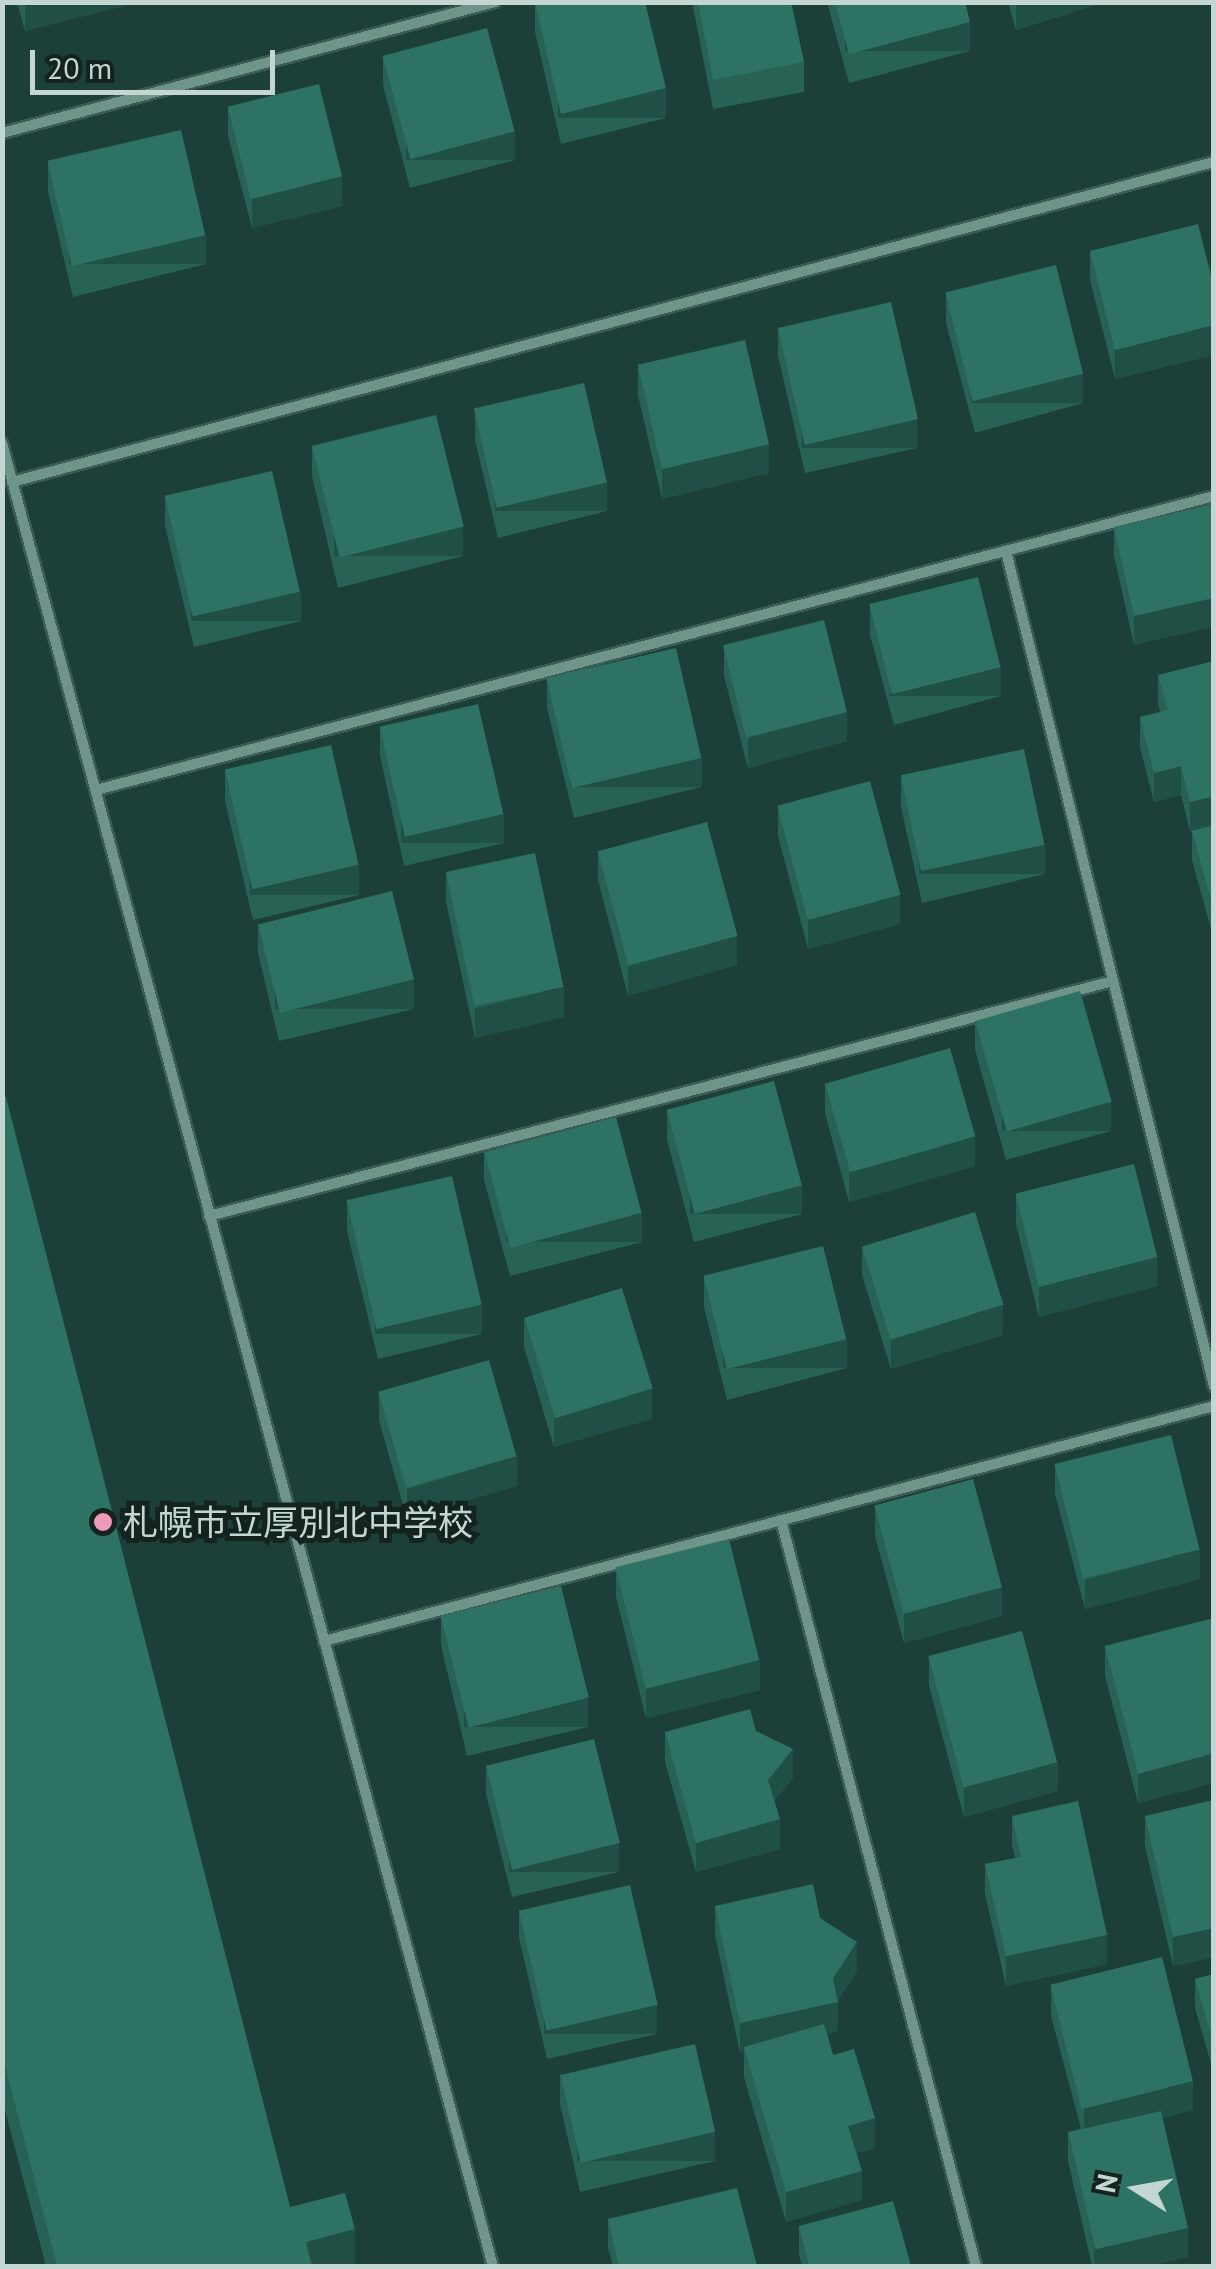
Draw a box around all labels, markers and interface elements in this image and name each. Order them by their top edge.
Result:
scale bar [35,30,280,92]
text: 20 m [47,48,112,87]
place label: 札幌市立厚別北中学校 [123,1501,473,1543]
marker: 札幌市立厚別北中学校 [92,1511,114,1533]
north arrow [1086,2139,1186,2239]
text: N [1086,2171,1126,2196]

